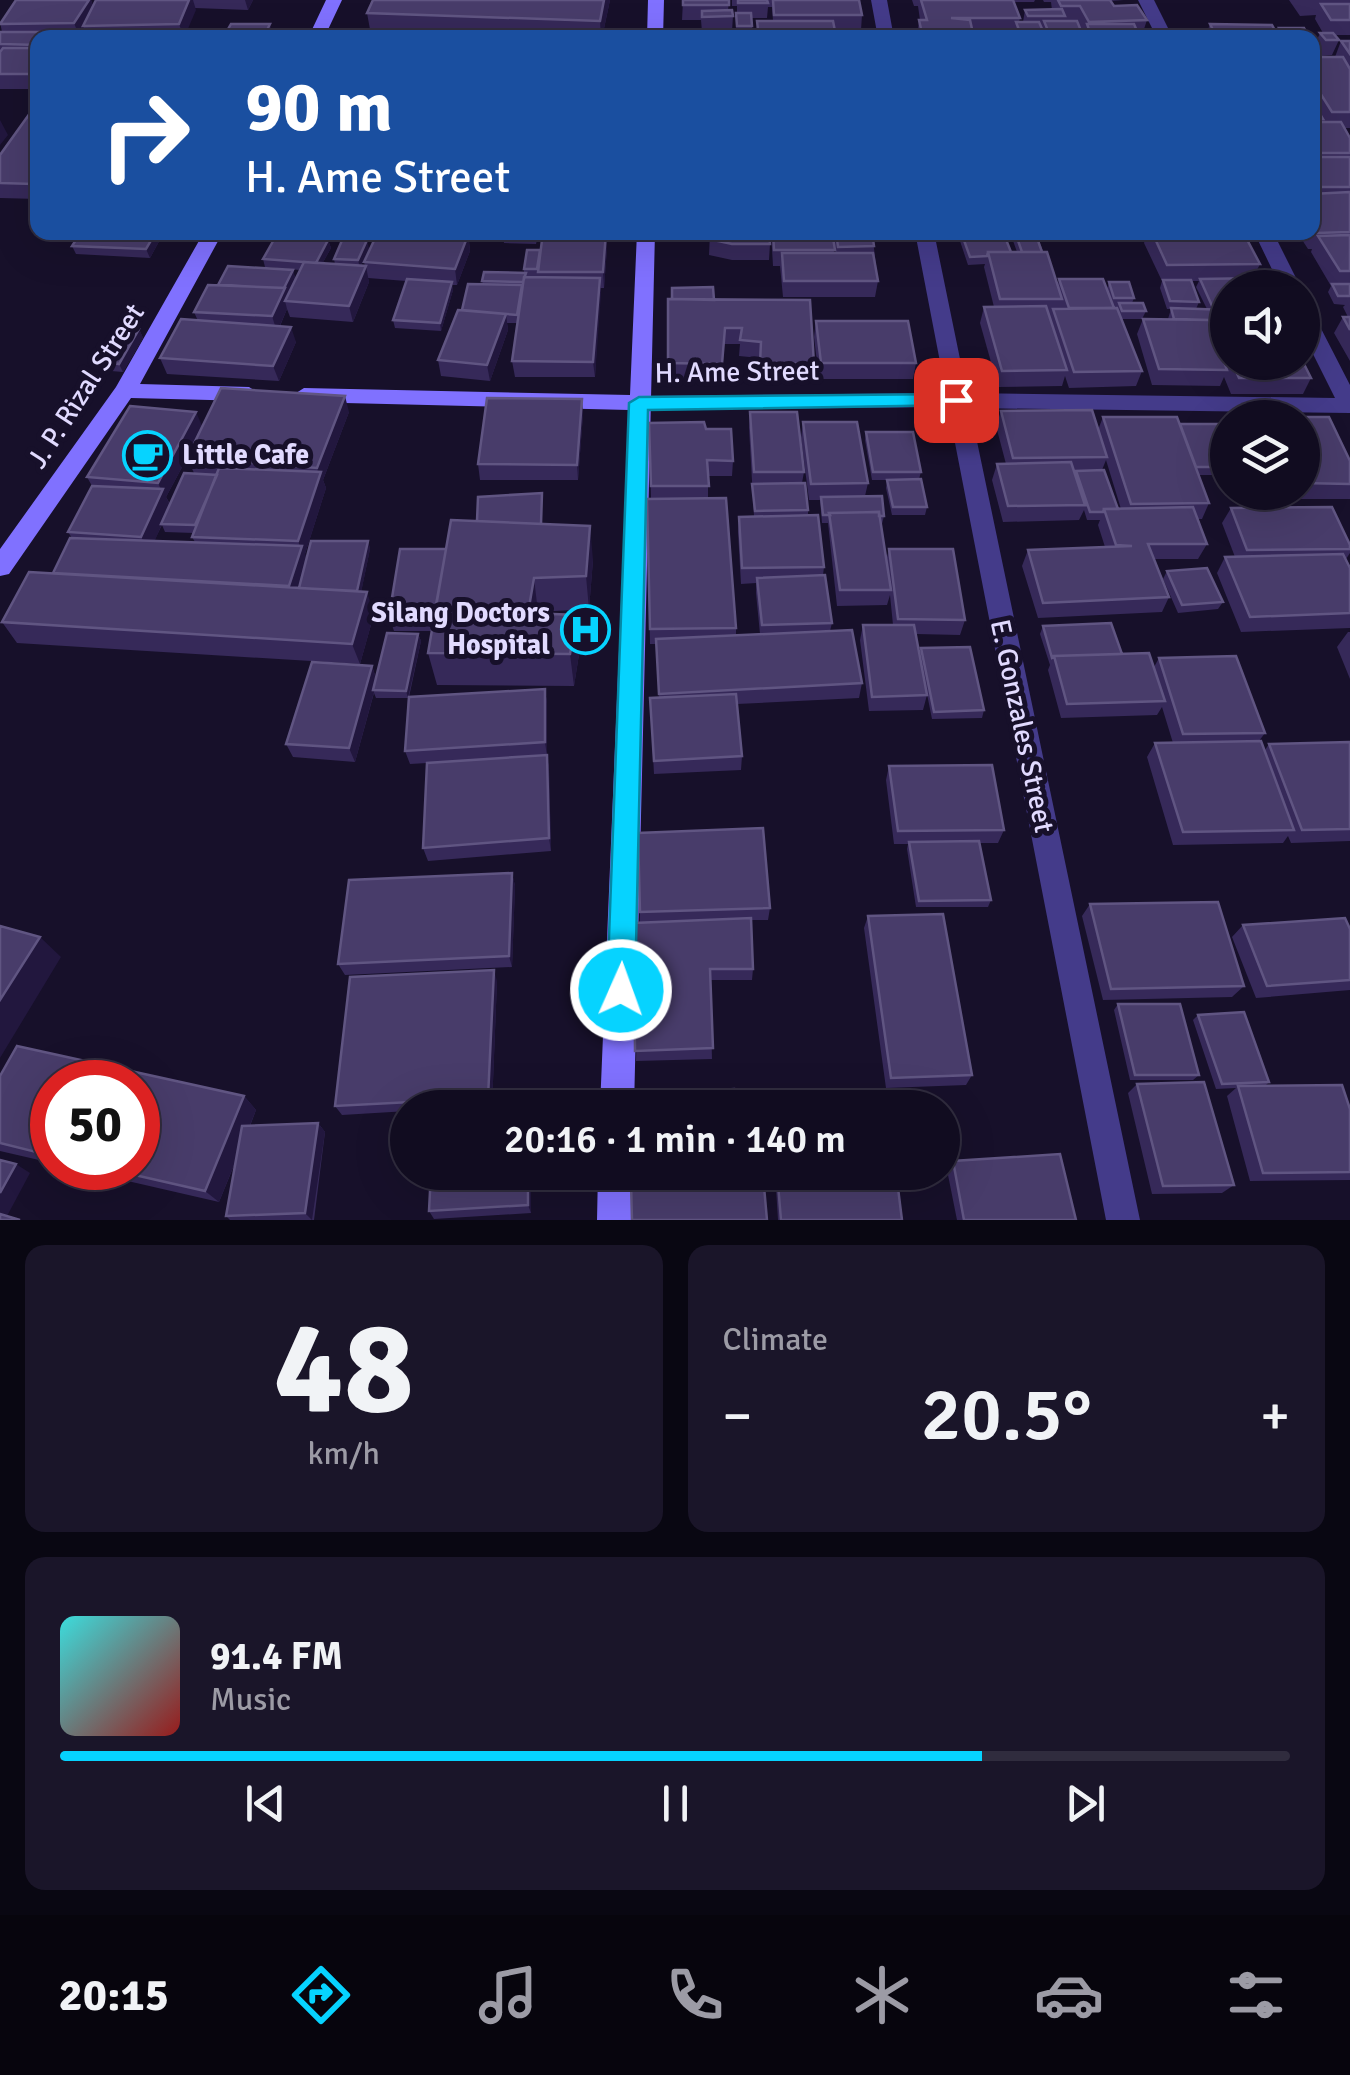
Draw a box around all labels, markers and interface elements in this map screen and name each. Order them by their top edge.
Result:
text: 90 m [245,64,393,150]
icon: right [80,70,210,200]
text: H. Ame Street [245,150,510,205]
map controls [1210,270,1320,510]
button: sound [1210,270,1320,380]
street label: J. P. Rizal Street [20,297,152,475]
street label: H. Ame Street [654,354,820,390]
pin [914,358,999,443]
icon: arrive [929,373,984,428]
button: layers [1210,400,1320,510]
cafe icon: Little Cafe [121,429,173,481]
place label: Little Cafe [182,438,309,472]
place label: Silang Doctors Hospital [371,596,550,662]
hospital icon: Silang Doctors Hospital [559,603,611,655]
street label: E. Gonzales Street [983,616,1061,836]
position arrow [569,938,673,1042]
speed limit sign: 50 [30,1060,160,1190]
text: 20:16 · 1 min · 140 m [504,1116,846,1163]
text: 48 [274,1289,414,1449]
text: Climate [723,1320,828,1359]
text: 20.5° [921,1368,1092,1461]
text: − [723,1382,752,1450]
text: + [1260,1382,1290,1450]
text: km/h [308,1434,380,1473]
text: 91.4 FM [210,1633,343,1680]
text: Music [210,1680,291,1719]
icon: previous [238,1776,293,1831]
icon: pause [648,1776,703,1831]
icon: next [1058,1776,1113,1831]
icon: directions [286,1960,356,2030]
icon: music [473,1960,543,2030]
icon: phone [660,1960,730,2030]
icon: climate [847,1960,917,2030]
icon: car [1034,1960,1104,2030]
icon: filters [1221,1960,1291,2030]
text: 20:15 [59,1968,169,2023]

